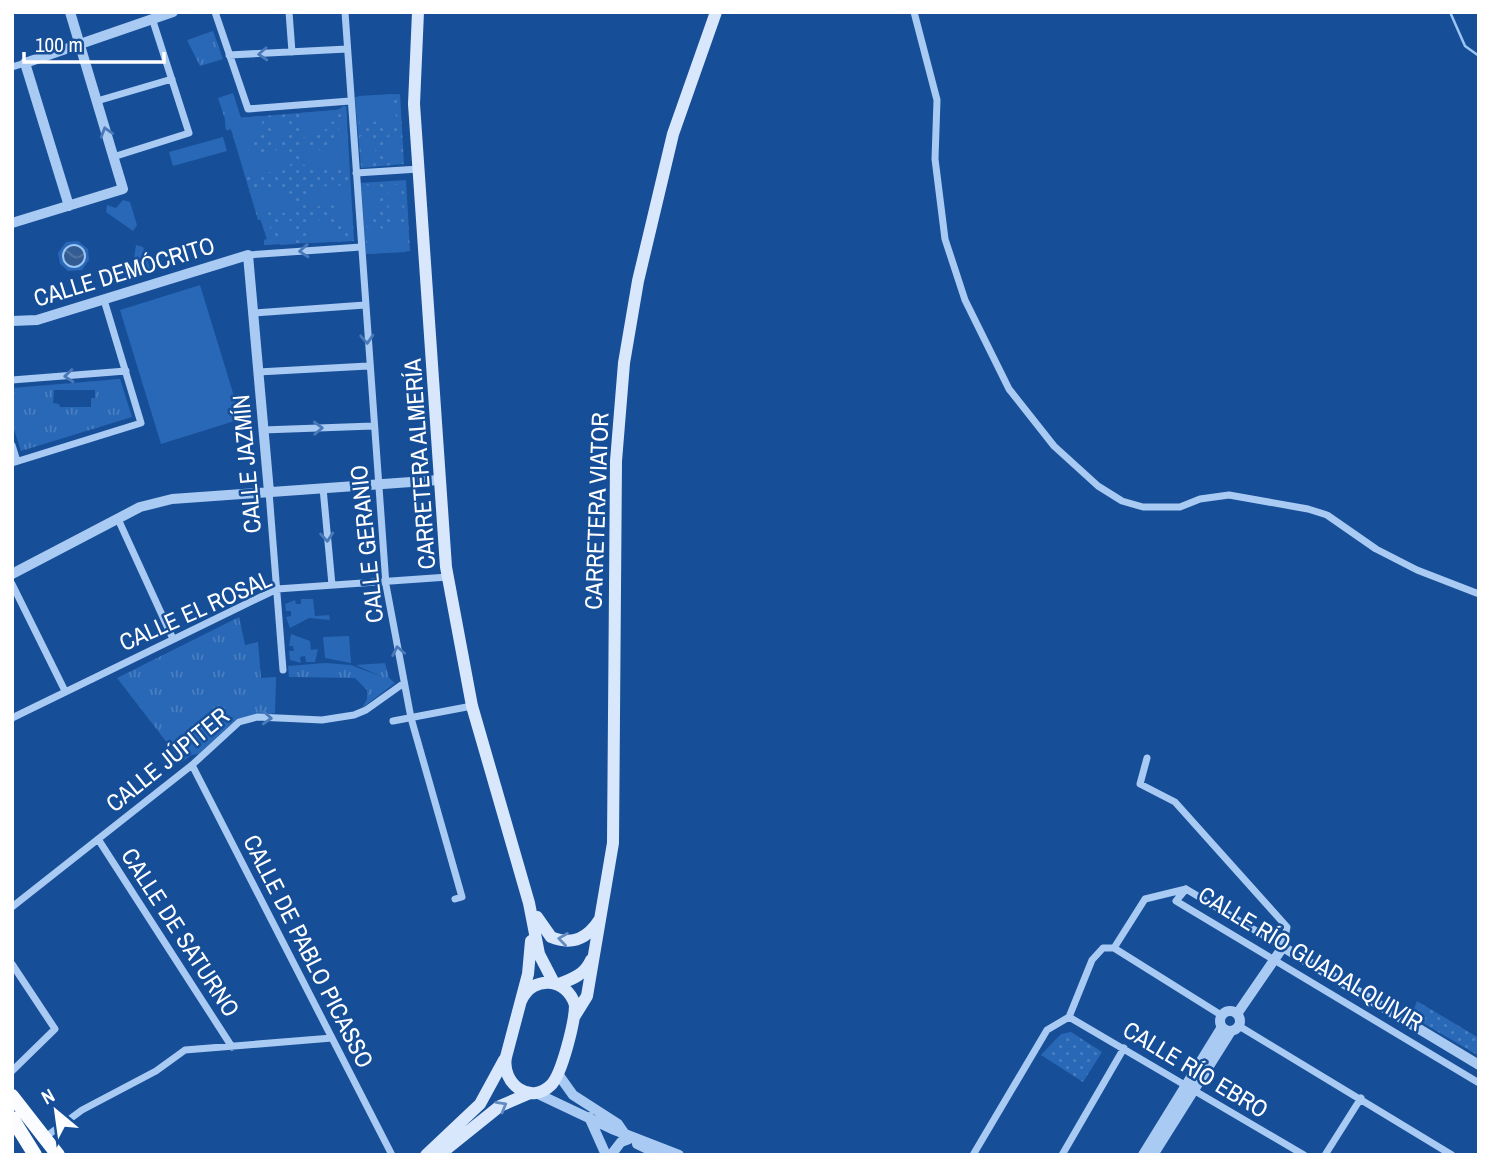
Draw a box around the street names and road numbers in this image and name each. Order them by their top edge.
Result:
street label: CALLE DEMÓCRITO [30,228,218,314]
street label: CARRETERA ALMERÍA [396,357,442,570]
street label: CALLE JAZMÍN [224,393,268,535]
street label: CARRETERA VIATOR [577,412,615,610]
street label: CALLE GERANIO [342,463,390,625]
street label: CALLE EL ROSAL [114,562,276,658]
street label: CALLE JÚPITER [99,699,235,819]
street label: CALLE DE PABLO PICASSO [236,829,382,1073]
street label: CALLE DE SATURNO [114,841,248,1023]
street label: CALLE RÍO GUADALQUIVIR [1193,878,1429,1038]
street label: CALLE RÍO EBRO [1117,1013,1275,1125]

